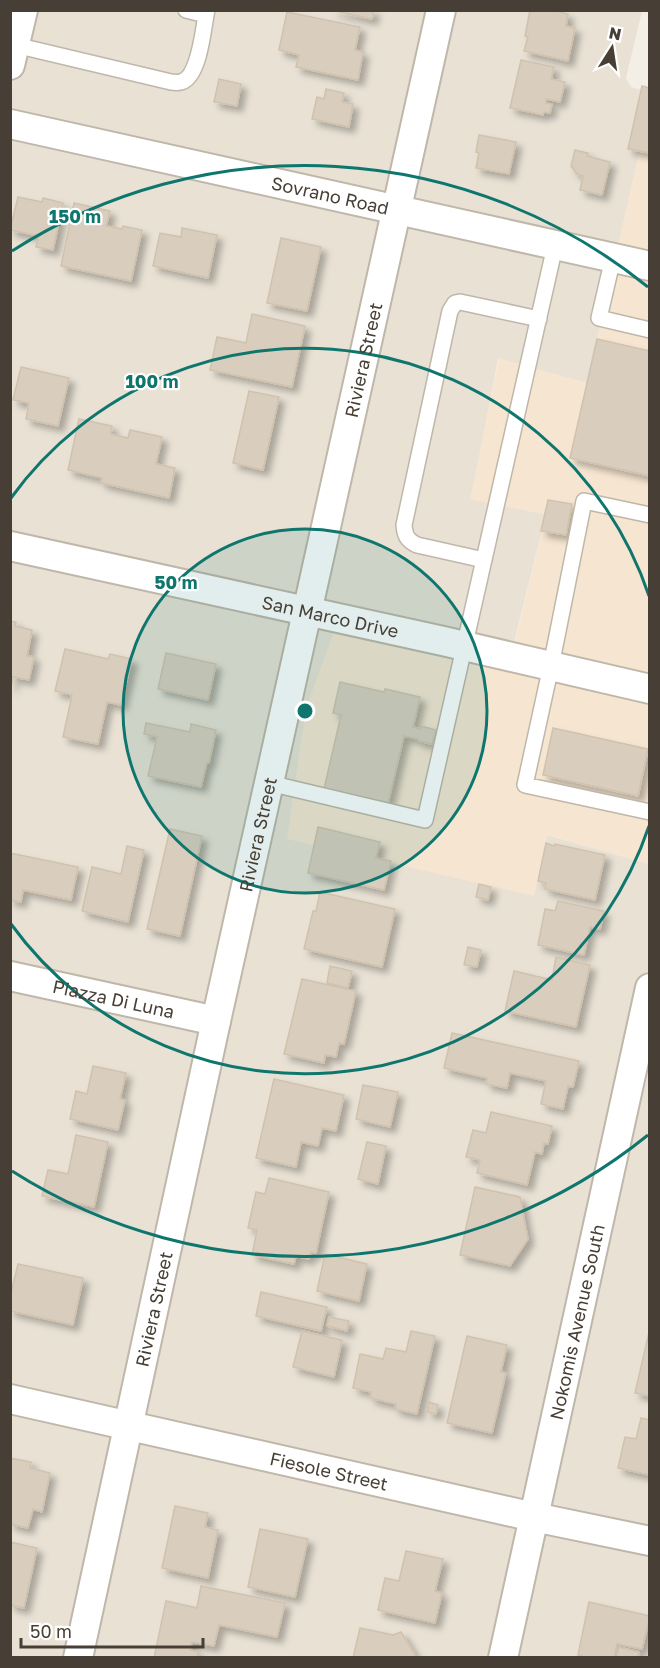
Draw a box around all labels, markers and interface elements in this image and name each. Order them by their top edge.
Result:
north arrow [582,18,642,78]
text: N [607,22,623,44]
street label: Sovrano Road [269,171,391,219]
text: 150 m [49,205,101,227]
street label: Riviera Street [340,300,387,420]
text: 100 m [126,370,178,392]
text: 50 m [155,571,197,593]
street label: San Marco Drive [260,591,401,642]
centre of rings [295,701,315,721]
street label: Riviera Street [234,775,281,894]
street label: Piazza Di Luna [51,975,176,1023]
street label: Nokomis Avenue South [545,1222,609,1422]
street label: Riviera Street [130,1249,177,1369]
street label: Fiesole Street [268,1447,390,1495]
scale bar [21,1611,202,1649]
text: 50 m [30,1620,72,1642]

